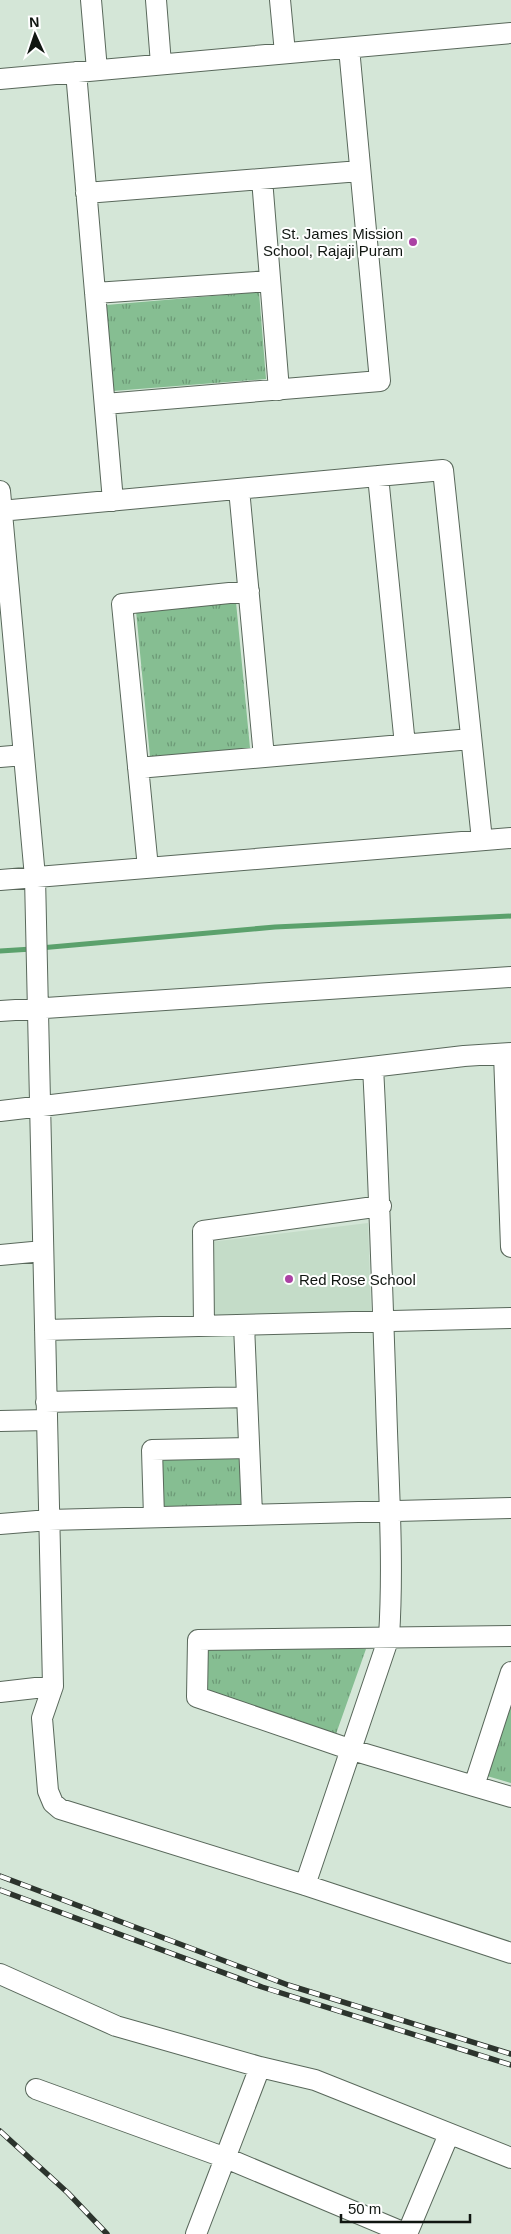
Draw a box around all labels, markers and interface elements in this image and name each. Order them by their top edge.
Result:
north arrow [10,10,60,60]
text: N [29,14,40,30]
place label: St. James Mission School, Rajaji Puram [263,225,403,259]
marker: St. James Mission School, Rajaji Puram [407,236,419,248]
place label: Red Rose School [299,1271,416,1288]
marker: Red Rose School [283,1273,295,1285]
scale bar [341,2192,470,2224]
text: 50 m [348,2200,381,2217]

